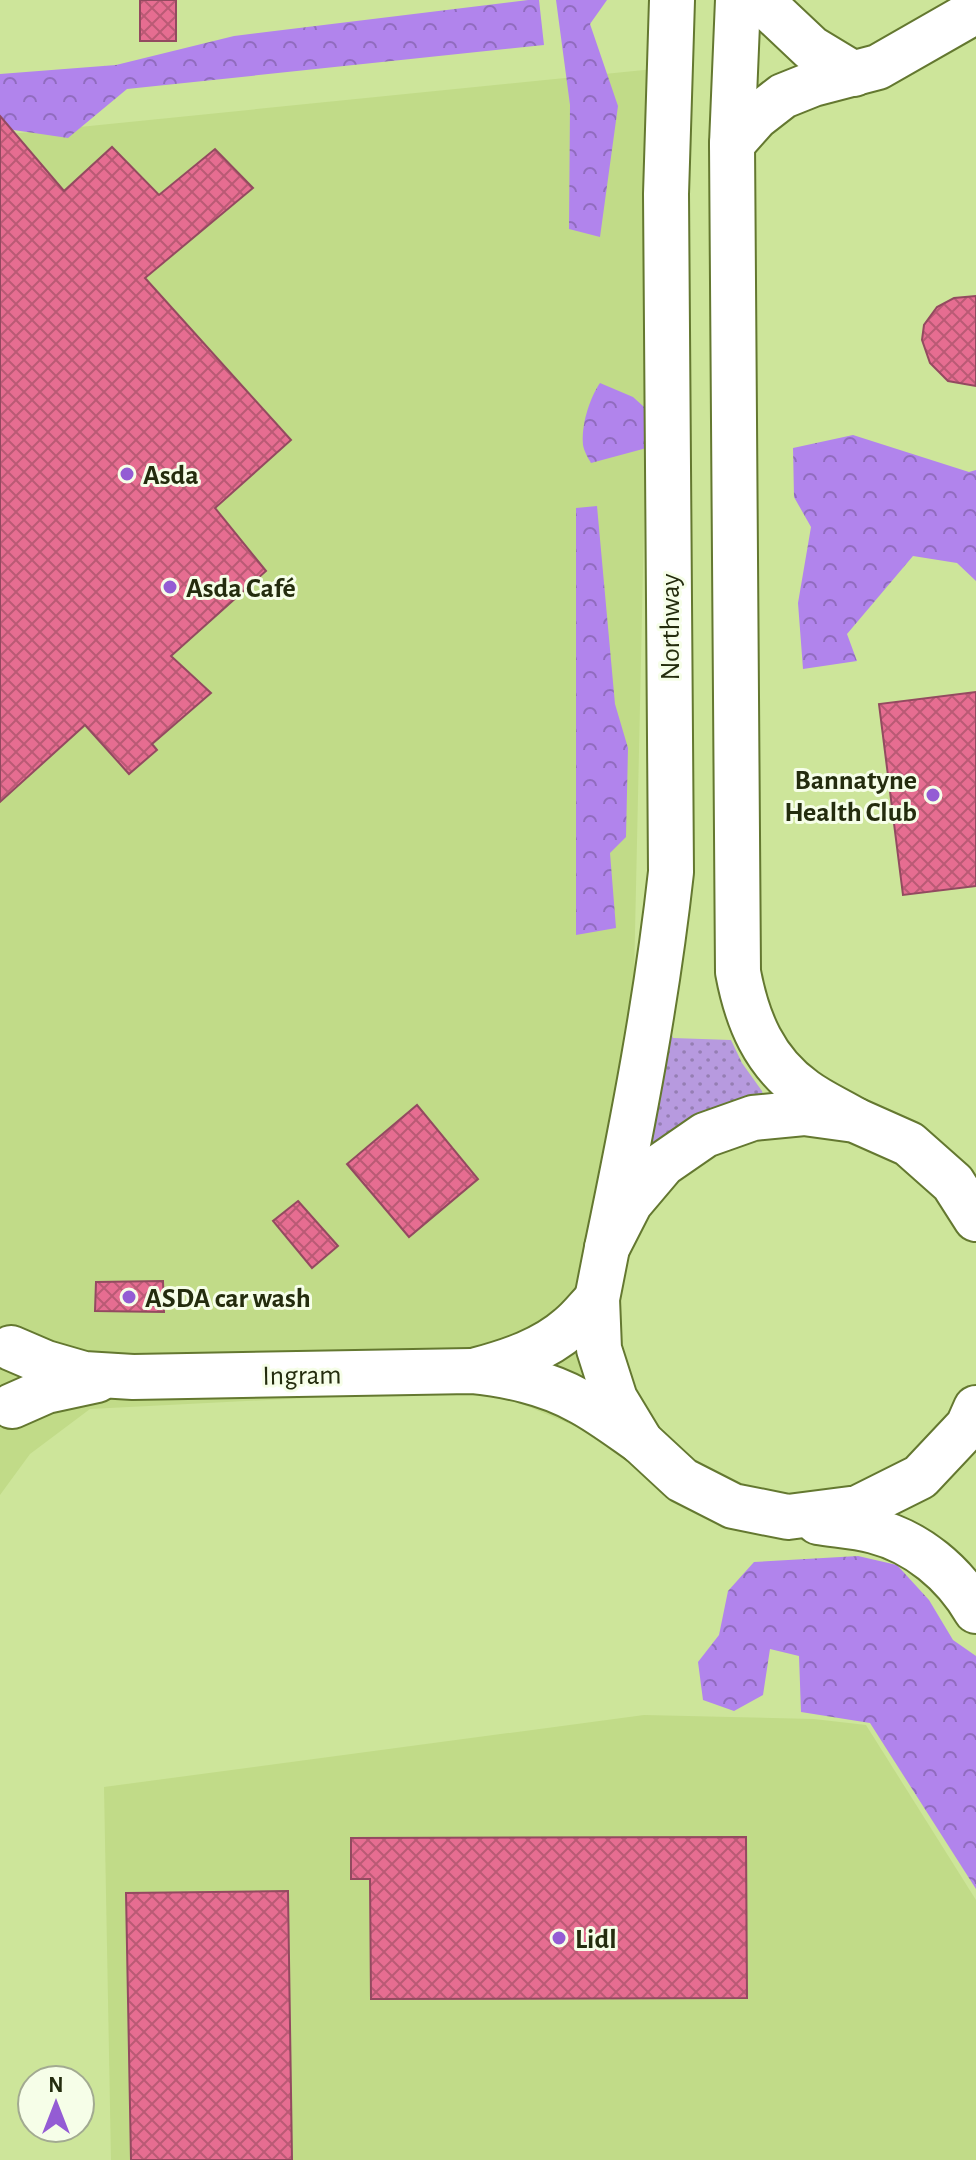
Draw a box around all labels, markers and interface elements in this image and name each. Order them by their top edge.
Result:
place label: Asda [143,462,199,490]
marker: Asda [118,465,136,483]
street label: Northway [657,573,685,681]
place label: Asda Café [186,575,296,603]
marker: Asda Café [161,578,179,596]
place label: Bannatyne Health Club [784,767,917,827]
marker: Bannatyne Health Club [924,786,942,804]
place label: ASDA car wash [145,1285,311,1313]
marker: ASDA car wash [120,1288,138,1306]
street label: Ingram [262,1361,342,1391]
place label: Lidl [575,1926,617,1954]
marker: Lidl [550,1929,568,1947]
north arrow [16,2064,96,2144]
text: N [48,2074,64,2096]

